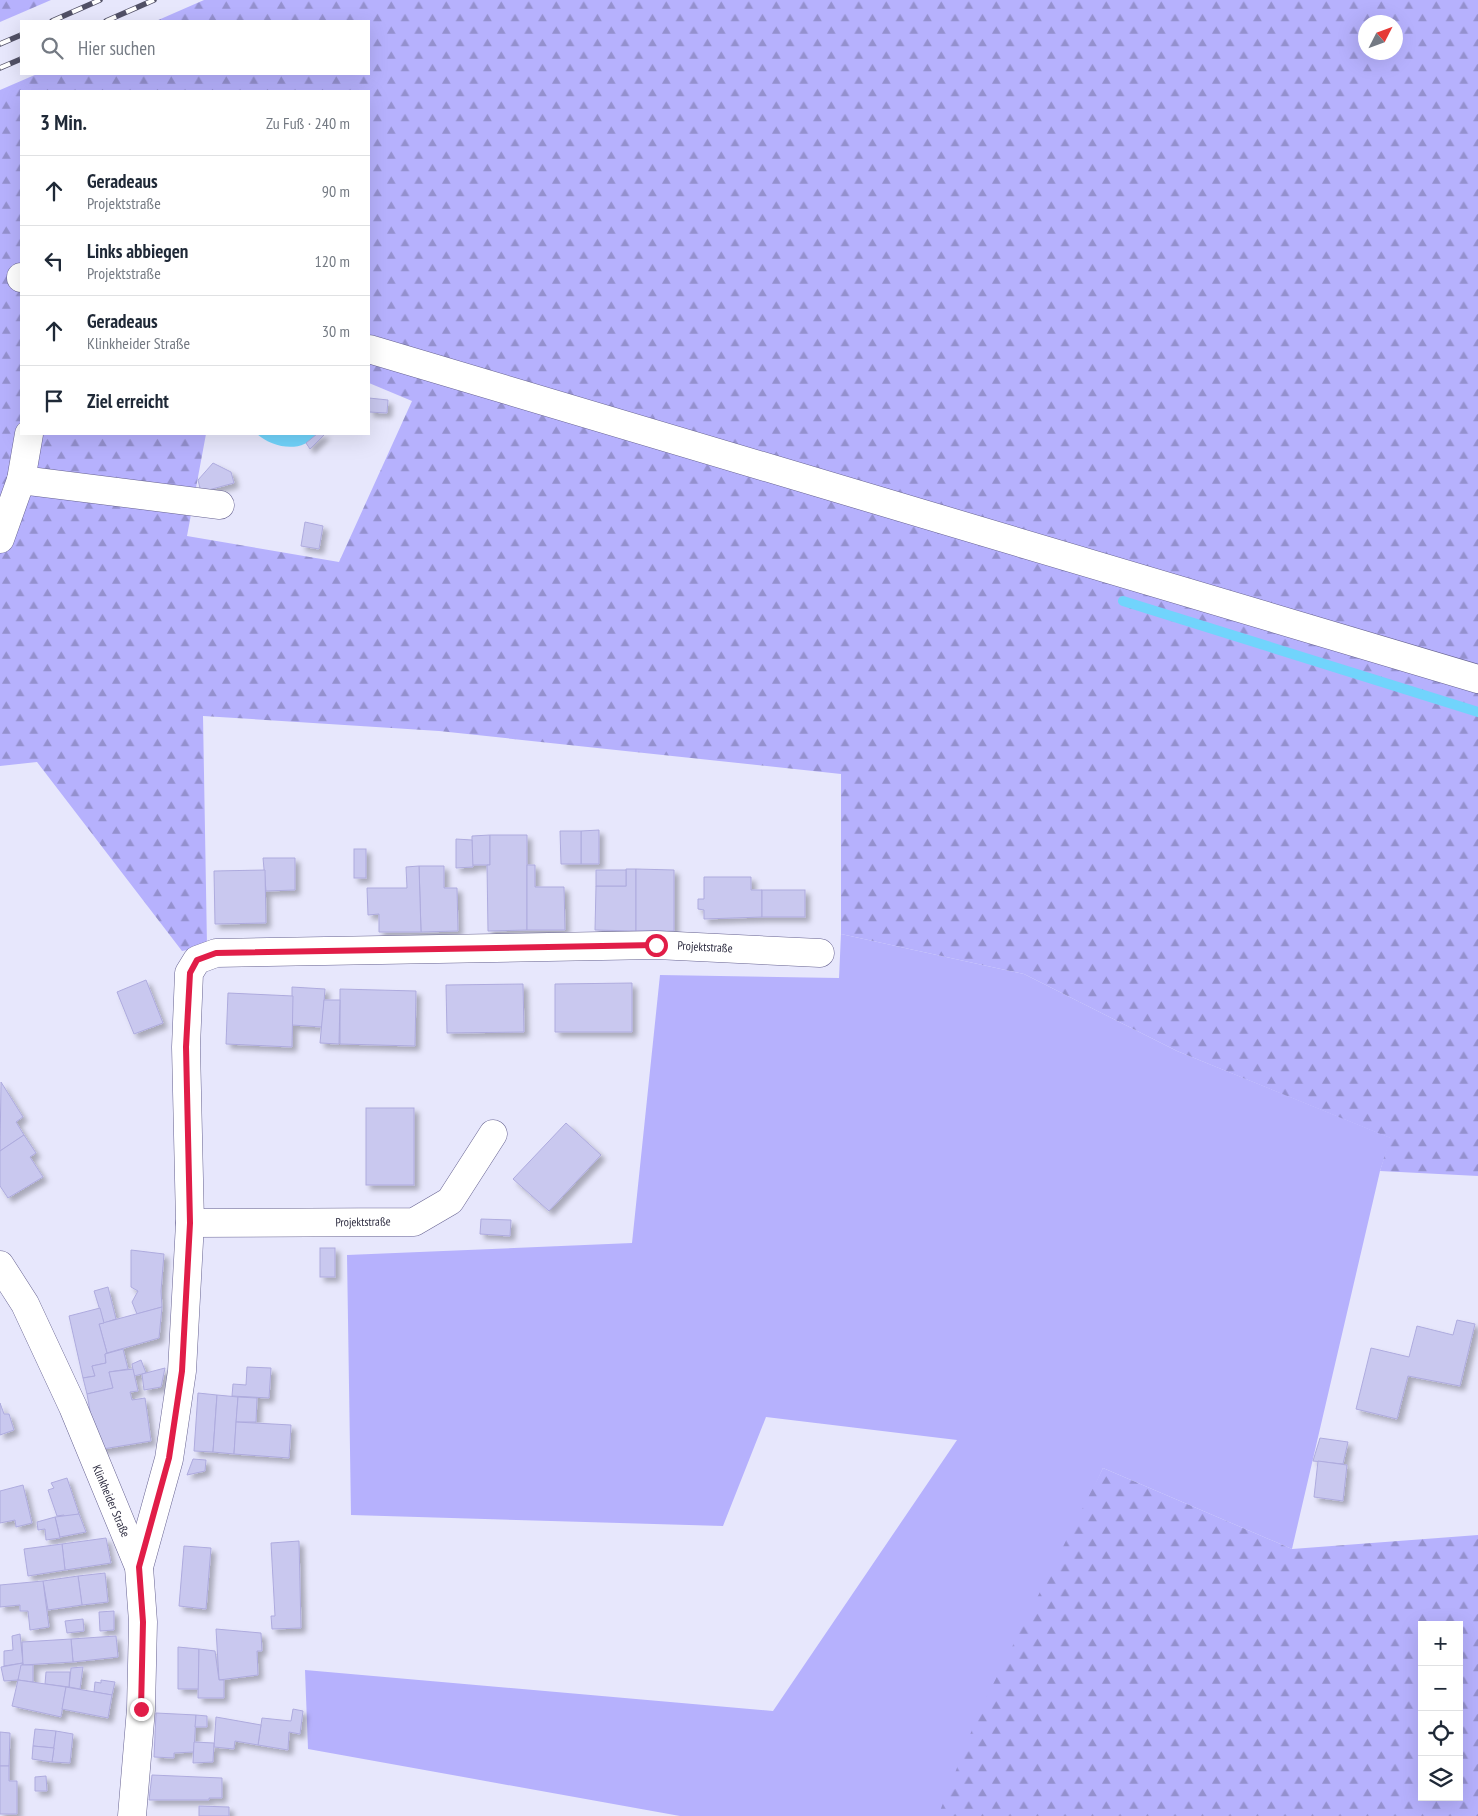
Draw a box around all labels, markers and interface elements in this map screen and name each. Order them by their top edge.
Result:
north arrow [1358,15,1403,60]
search box [20,20,370,75]
icon: search [38,34,66,62]
text: Hier suchen [78,36,155,60]
text: 3 Min. [40,109,87,136]
text: Zu Fuß · 240 m [266,113,350,133]
text: Geradeaus [87,169,158,193]
icon: ahead [40,177,68,205]
text: 90 m [322,181,350,201]
text: Projektstraße [87,193,161,213]
text: Links abbiegen [87,239,188,263]
icon: left [40,247,68,275]
text: 120 m [315,251,350,271]
text: Projektstraße [87,263,161,283]
text: Geradeaus [87,309,158,333]
icon: ahead [40,317,68,345]
text: 30 m [322,321,350,341]
text: Klinkheider Straße [87,333,190,353]
icon: arrive [40,387,68,415]
text: Ziel erreicht [87,389,169,413]
route start [645,934,668,957]
street label: Projektstraße [677,938,733,955]
street label: Projektstraße [335,1214,391,1229]
street label: Klinkheider Straße [89,1462,134,1539]
map controls [1418,1621,1463,1801]
button: + [1418,1621,1463,1666]
button: − [1418,1666,1463,1711]
route end [130,1698,153,1721]
button: locate [1418,1711,1463,1756]
button: layers [1418,1756,1463,1801]

